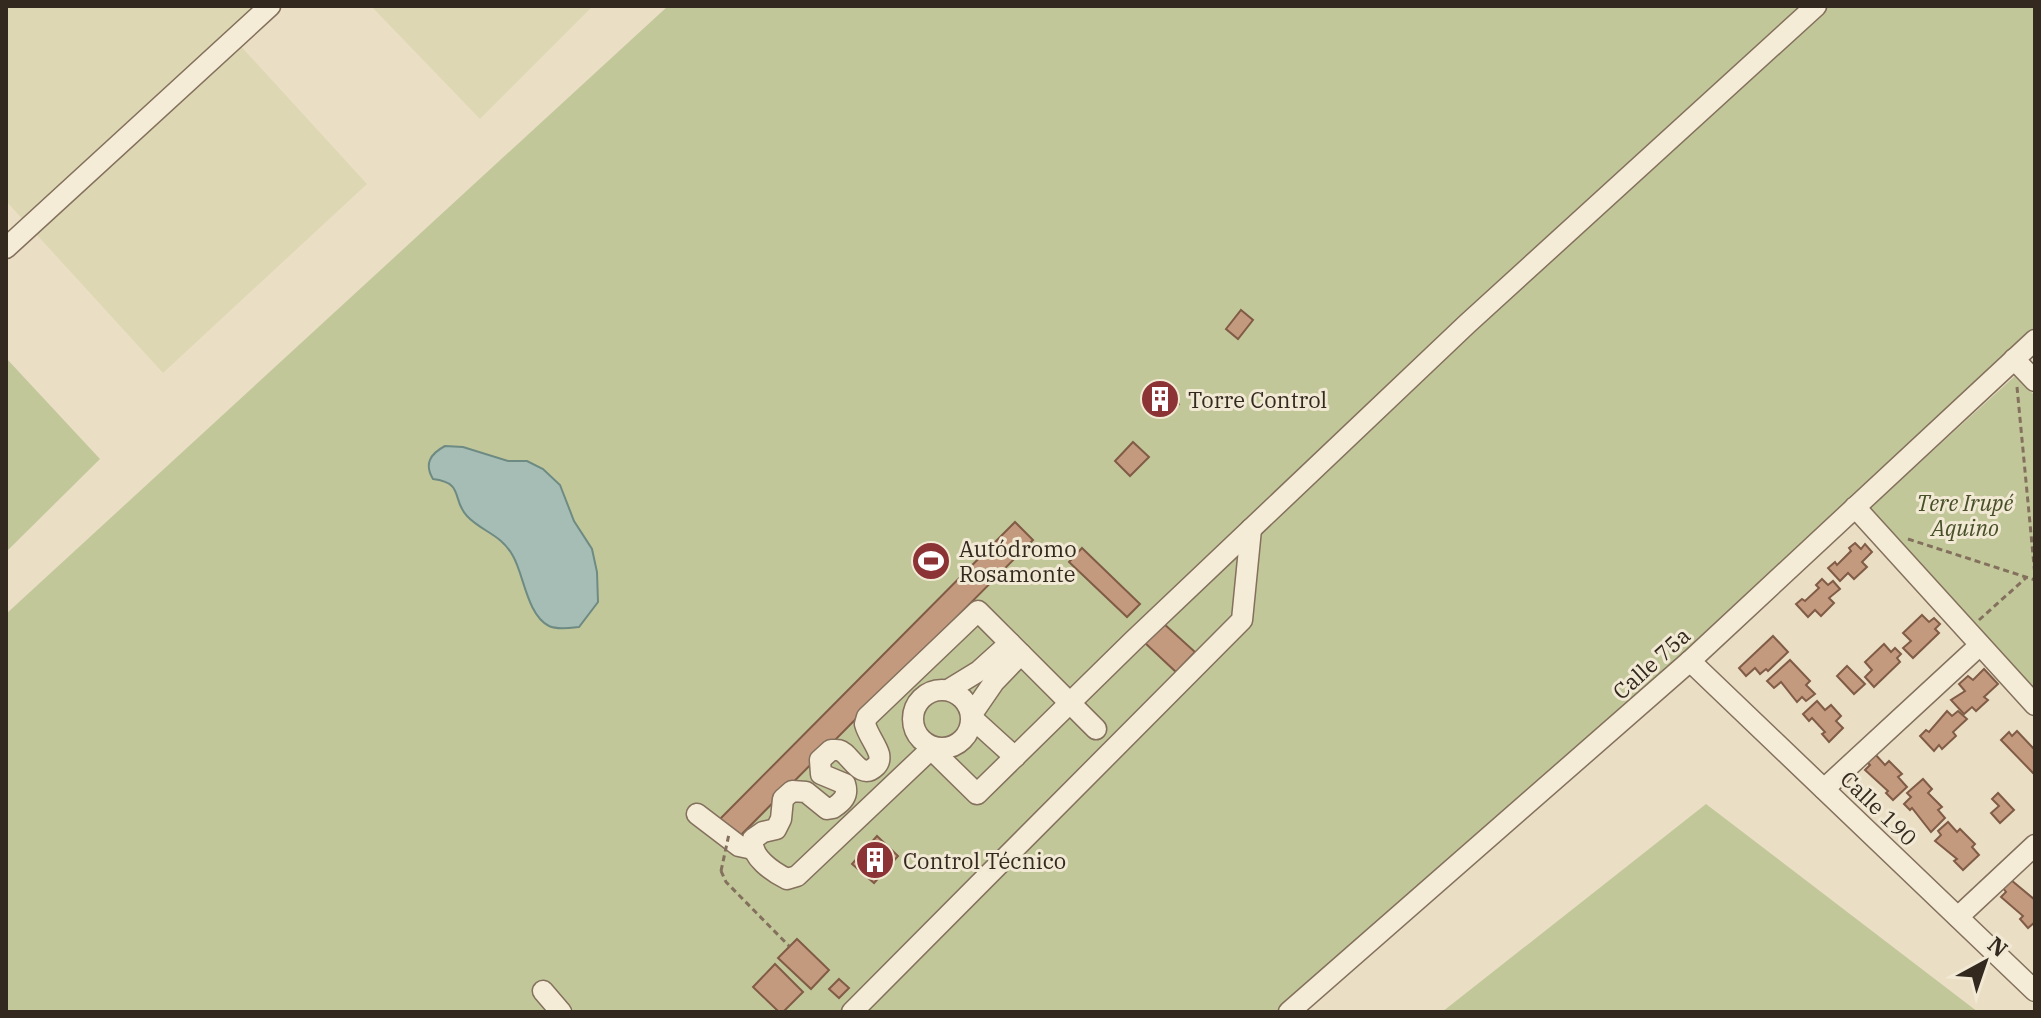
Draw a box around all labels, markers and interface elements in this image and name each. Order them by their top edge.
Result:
building icon: Torre Control [1139,378,1181,420]
place label: Torre Control [1188,385,1327,414]
park label: Tere Irupé Aquino [1917,488,2015,542]
place label: Autódromo Rosamonte [959,534,1077,588]
sports icon: Autódromo Rosamonte [910,540,952,582]
street label: Calle 75a [1606,621,1696,705]
street label: Calle 190 [1834,764,1924,852]
building icon: Control Técnico [854,839,896,881]
place label: Control Técnico [903,846,1066,875]
north arrow [1945,922,2025,1002]
text: N [1982,930,2014,963]

